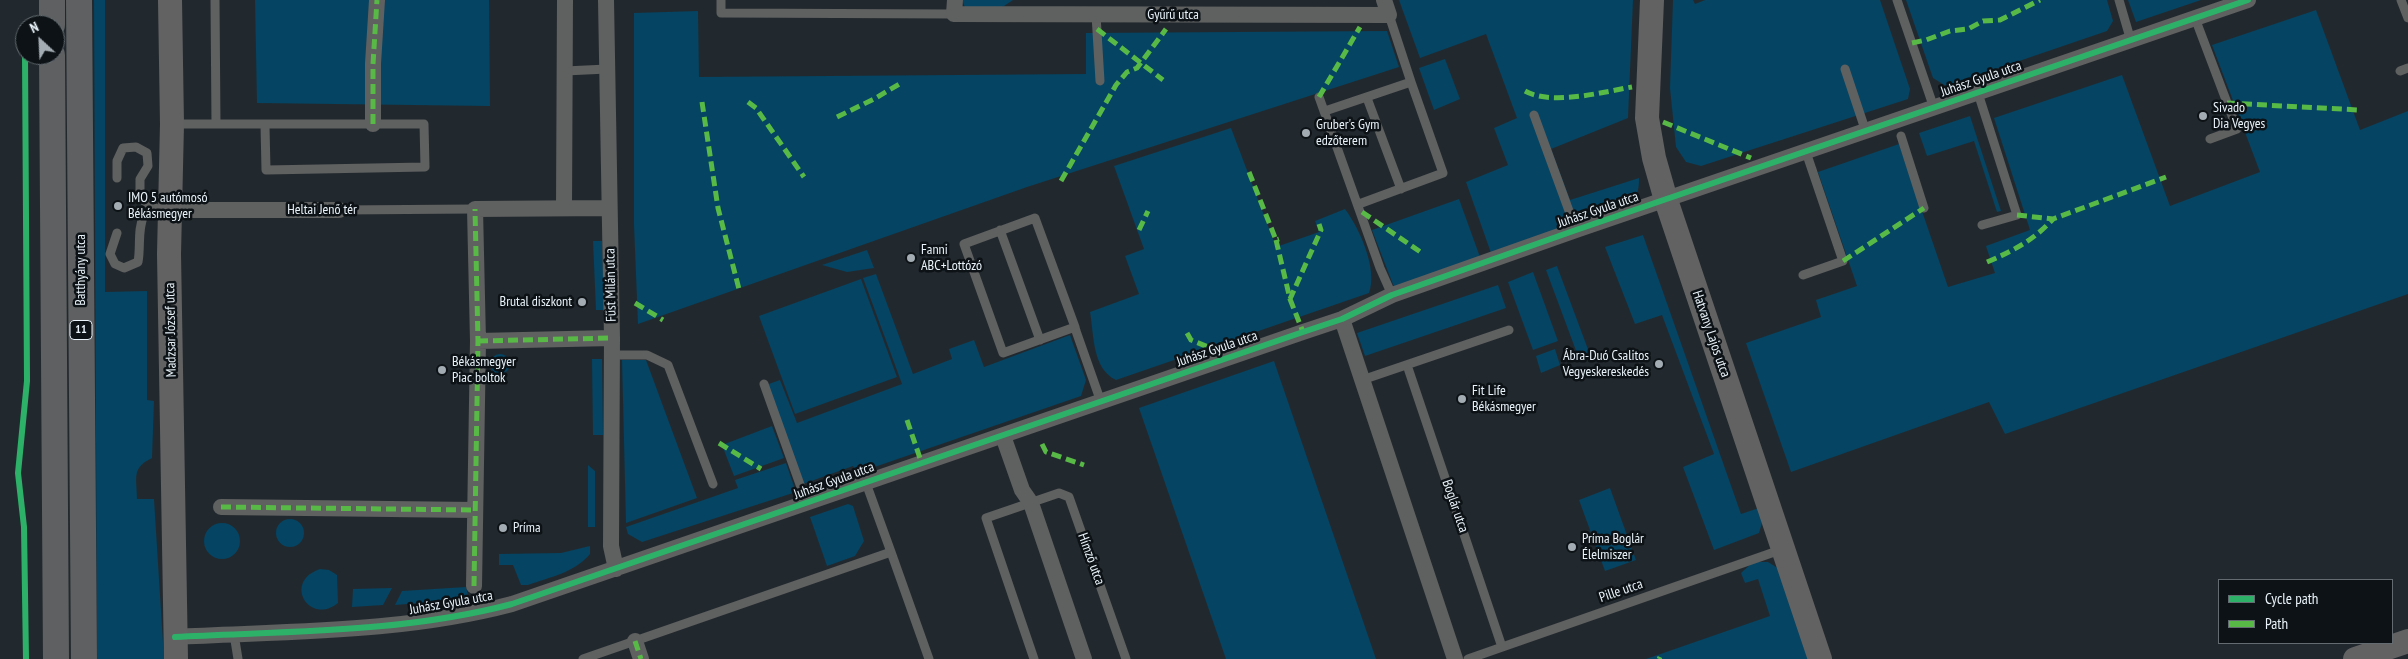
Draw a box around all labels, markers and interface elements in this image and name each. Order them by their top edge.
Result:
street label: Gyűrű utca [1147,7,1199,23]
north arrow [15,15,65,65]
text: N [27,18,41,37]
street label: Juhász Gyula utca [1938,57,2024,101]
place label: Sivado Dia Vegyes [2213,100,2265,132]
marker: Sivado Dia Vegyes [2197,110,2209,122]
place label: Gruber's Gym edzőterem [1316,117,1379,150]
marker: Gruber's Gym edzőterem [1300,127,1312,139]
street label: Juhász Gyula utca [1555,188,1641,232]
place label: IMO 5 autómosó Békásmegyer [128,190,208,222]
marker: IMO 5 autómosó Békásmegyer [112,200,124,212]
street label: Heltai Jenő tér [287,202,357,218]
street label: Batthyány utca [73,234,89,306]
place label: Fanni ABC+Lottózó [921,242,982,274]
street label: Füst Milán utca [602,248,620,322]
marker: Fanni ABC+Lottózó [905,252,917,264]
street label: Madzsar József utca [162,283,180,377]
street label: Hatvany Lajos utca [1688,288,1734,380]
place label: Brutal diszkont [500,294,572,310]
marker: Brutal diszkont [576,296,588,308]
road number: 11 [70,320,92,340]
street label: Juhász Gyula utca [1174,327,1260,371]
place label: Ábra-Duó Csalitos Vegyeskereskedés [1563,348,1649,381]
place label: Békásmegyer Piac boltok [452,354,516,387]
marker: Ábra-Duó Csalitos Vegyeskereskedés [1653,358,1665,370]
marker: Békásmegyer Piac boltok [436,364,448,376]
place label: Fit Life Békásmegyer [1472,383,1536,416]
marker: Fit Life Békásmegyer [1456,393,1468,405]
street label: Juhász Gyula utca [791,459,877,503]
street label: Boglár utca [1438,477,1472,535]
place label: Príma [513,520,541,536]
marker: Príma [497,522,509,534]
street label: Hímző utca [1074,531,1108,587]
place label: Príma Boglár Élelmiszer [1582,531,1644,564]
marker: Príma Boglár Élelmiszer [1566,541,1578,553]
street label: Pille utca [1597,576,1645,606]
legend [2218,579,2393,644]
street label: Juhász Gyula utca [408,587,494,619]
text: Cycle path [2265,589,2318,608]
text: Path [2265,614,2288,633]

